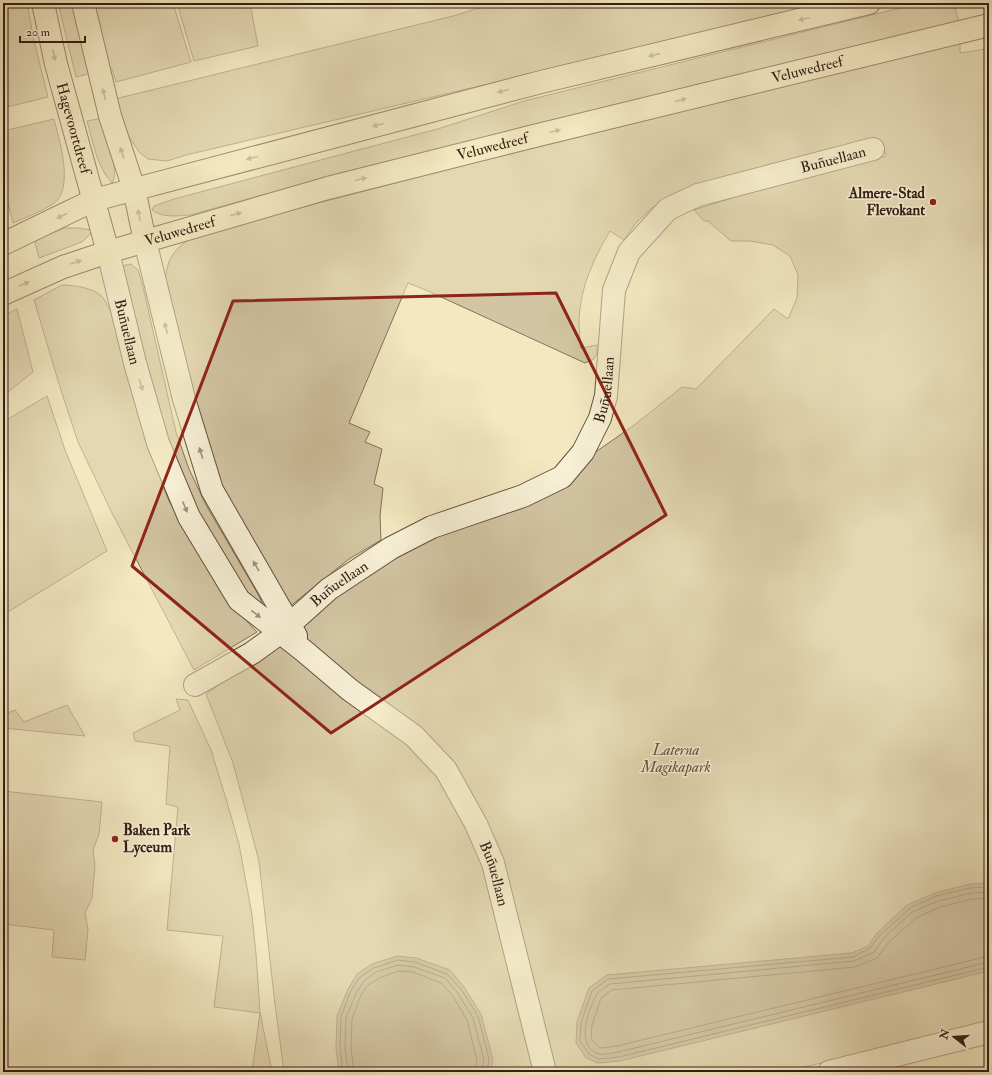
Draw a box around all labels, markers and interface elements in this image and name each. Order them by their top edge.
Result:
one-way arrow [798,16,810,22]
scale bar [20,18,85,44]
text: 20 m [26,25,51,40]
one-way arrow [52,49,58,61]
street label: Veluwedreef [769,51,847,87]
one-way arrow [648,52,660,58]
street label: Hagevoortdreef [52,81,96,178]
one-way arrow [101,88,107,100]
one-way arrow [497,89,510,95]
one-way arrow [675,96,688,102]
one-way arrow [371,122,384,128]
one-way arrow [549,127,561,133]
street label: Veluwedreef [455,128,532,165]
street label: Buñuellaan [798,142,868,177]
one-way arrow [119,146,125,158]
one-way arrow [246,155,258,161]
one-way arrow [355,176,367,182]
place label: Almere-Stad Flevokant [848,184,926,220]
marker: Almere-Stad Flevokant [928,197,938,207]
one-way arrow [136,209,142,221]
street label: Veluwedreef [142,211,220,250]
one-way arrow [230,211,242,217]
one-way arrow [56,213,68,219]
one-way arrow [71,259,83,265]
one-way arrow [19,281,31,287]
street label: Buñuellaan [110,297,145,367]
one-way arrow [163,322,169,334]
street label: Buñuellaan [590,356,618,425]
one-way arrow [138,379,144,391]
one-way arrow [198,447,204,459]
one-way arrow [182,501,188,513]
street label: Buñuellaan [306,556,372,611]
one-way arrow [252,560,259,572]
one-way arrow [251,609,262,618]
park label: Laterna Magikapark [640,741,711,777]
place label: Baken Park Lyceum [123,821,191,858]
marker: Baken Park Lyceum [110,834,120,844]
street label: Buñuellaan [475,838,513,908]
north arrow [934,1017,974,1057]
text: N [937,1027,953,1042]

